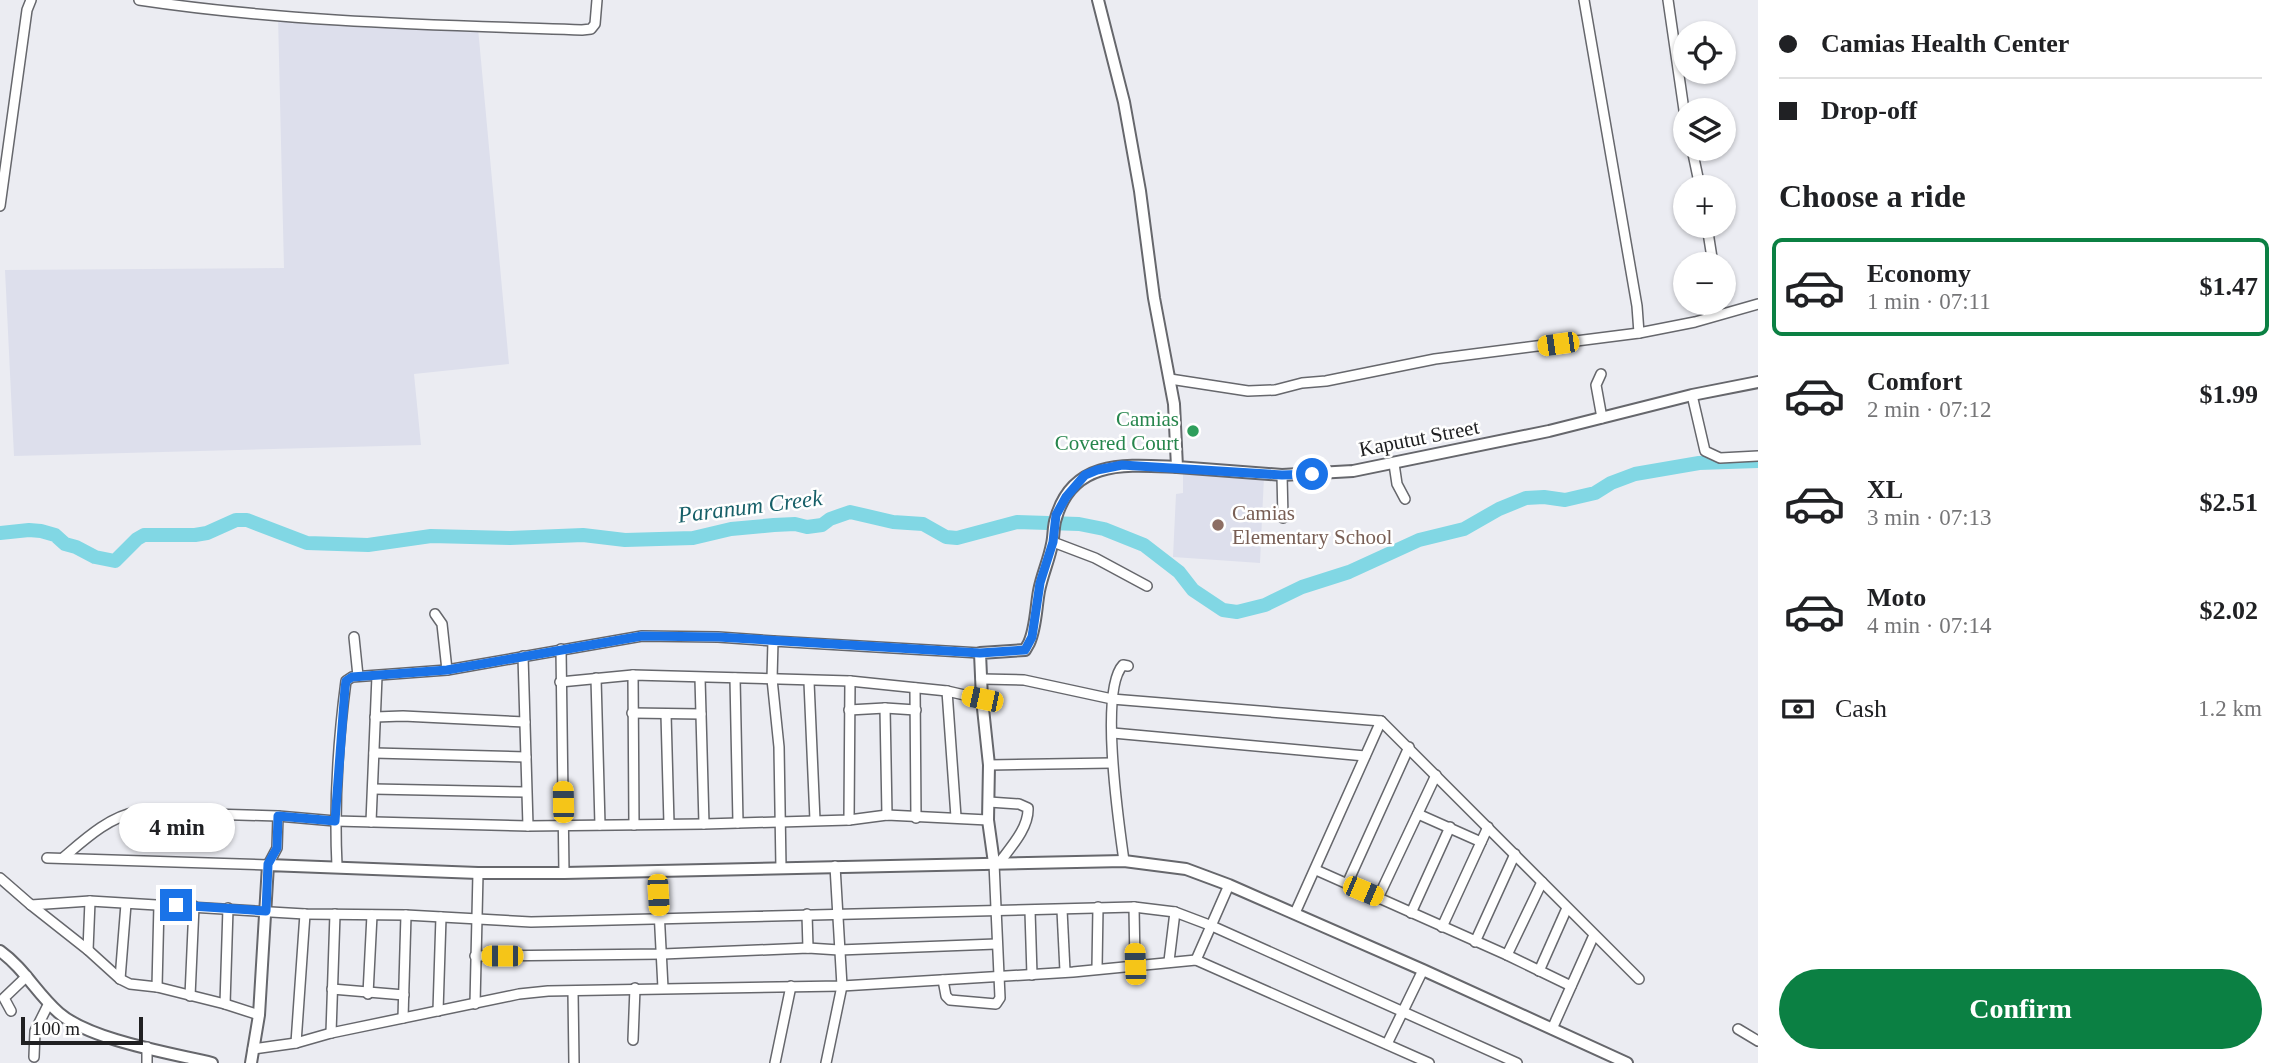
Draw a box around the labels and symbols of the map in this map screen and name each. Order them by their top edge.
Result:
car [1536,331,1581,357]
place label: Camias Covered Court [1055,407,1179,455]
street label: Kaputut Street [1357,415,1481,461]
marker: Camias Covered Court [1185,423,1201,439]
route start [1296,458,1328,490]
water label: Paranum Creek [675,485,825,528]
place label: Camias Elementary School [1232,501,1393,549]
marker: Camias Elementary School [1210,517,1226,533]
car [960,684,1005,714]
car [553,781,574,823]
callout: 4 min [118,804,234,852]
car [647,873,670,917]
car [1340,873,1387,909]
route end [160,889,192,921]
car [1124,943,1147,985]
car [482,946,524,967]
scale bar [21,1014,144,1046]

